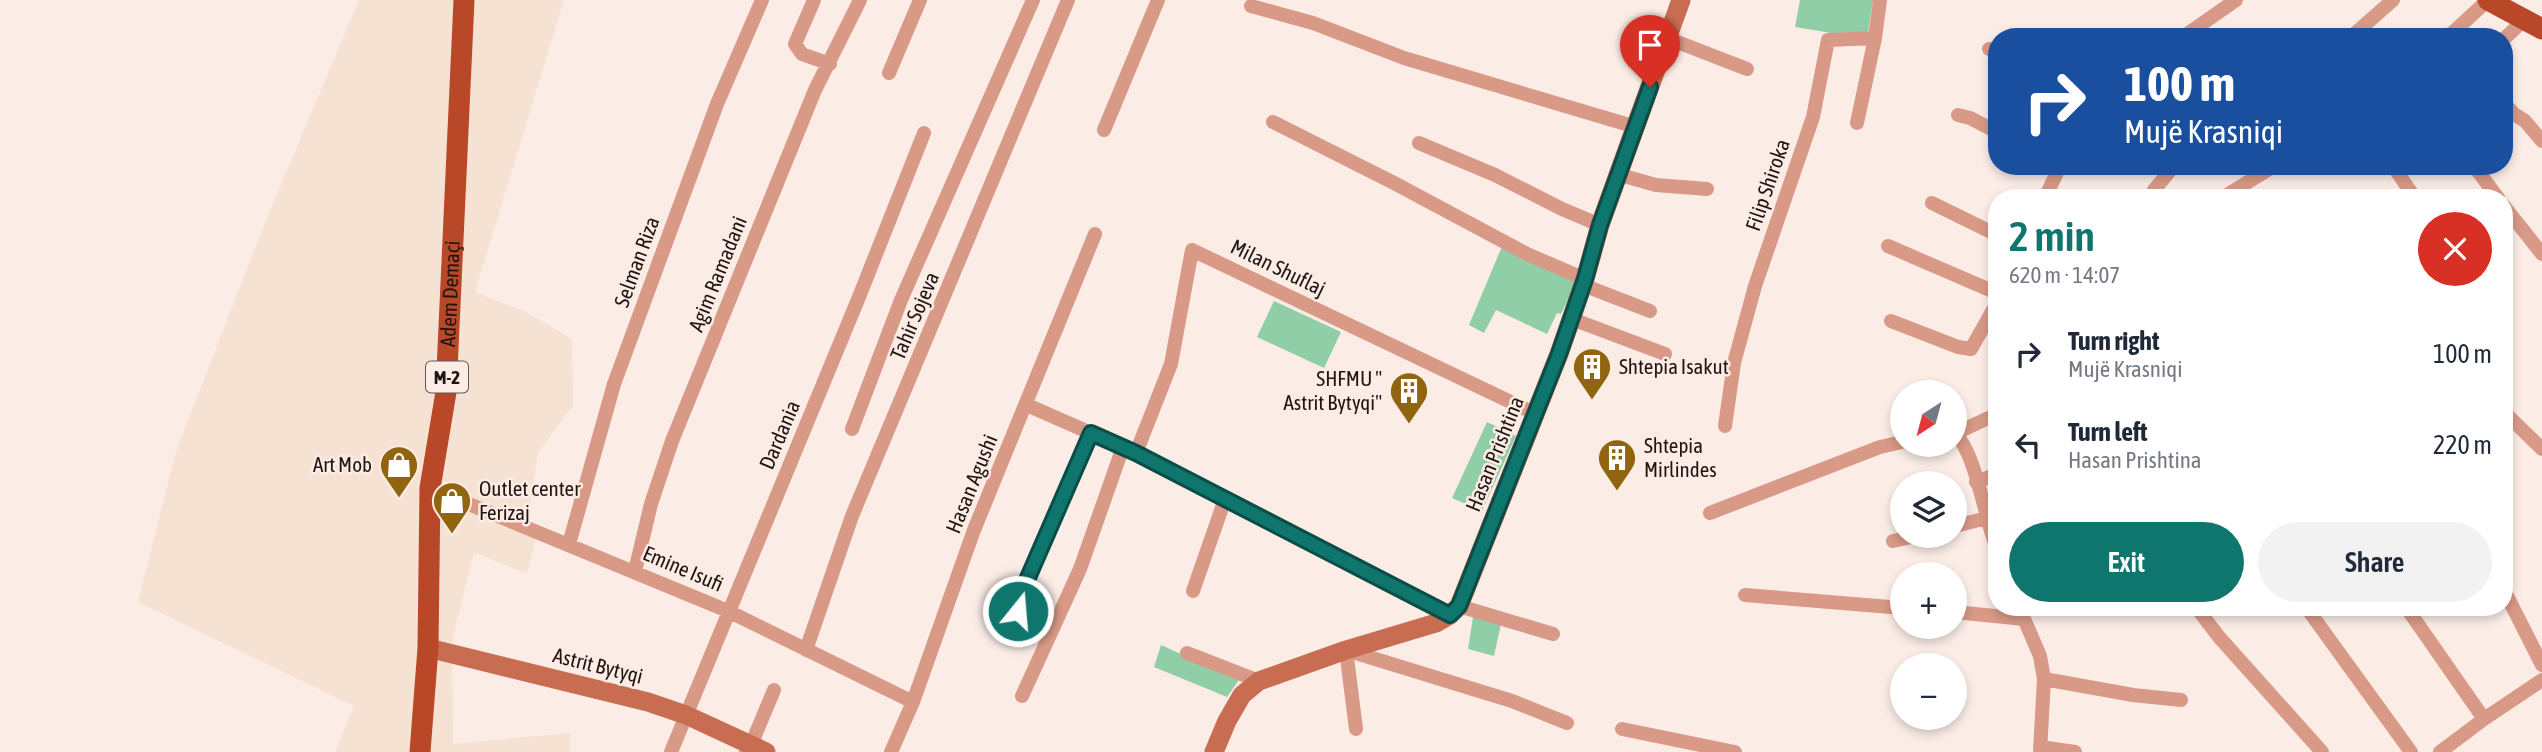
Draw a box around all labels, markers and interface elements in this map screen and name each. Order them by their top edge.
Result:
pin [1620,15,1680,87]
icon: arrive [1631,26,1669,64]
text: 100 m [2124,55,2235,111]
icon: right [2009,56,2100,147]
text: Mujë Krasniqi [2124,113,2283,150]
street label: Filip Shiroka [1740,136,1794,234]
text: 2 min [2009,212,2095,260]
button: close [2418,212,2492,286]
street label: Selman Riza [609,213,664,310]
street label: Agim Ramadani [683,213,751,335]
street label: Milan Shuflaj [1227,234,1330,300]
street label: Adem Demaçi [435,240,464,348]
text: 620 m · 14:07 [2009,262,2120,288]
street label: Tahir Sojeva [885,268,943,363]
text: Turn right [2068,326,2159,356]
icon: right [2009,335,2047,373]
text: 100 m [2433,339,2492,369]
building icon: Shtepia Isakut [1571,346,1613,401]
place label: Shtepia Isakut [1619,354,1729,378]
text: Mujë Krasniqi [2068,356,2182,382]
road number: M-2 [426,362,468,392]
place label: SHFMU " Astrit Bytyqi" [1284,366,1382,414]
building icon: SHFMU " Astrit Bytyqi" [1388,370,1430,425]
north arrow [1890,380,1967,457]
map controls [1890,380,1967,730]
street label: Hasan Prishtina [1460,393,1528,515]
street label: Dardania [754,397,804,473]
text: Turn left [2068,417,2148,447]
icon: left [2009,426,2047,464]
text: 220 m [2433,430,2492,460]
street label: Hasan Agushi [940,431,1002,536]
place label: Shtepia Mirlindes [1644,433,1717,481]
building icon: Shtepia Mirlindes [1596,437,1638,492]
shop icon: Art Mob [378,444,420,499]
text: Hasan Prishtina [2068,447,2202,473]
place label: Art Mob [313,452,372,476]
button: layers [1890,471,1967,548]
place label: Outlet center Ferizaj [479,476,581,524]
shop icon: Outlet center Ferizaj [431,480,473,535]
button: Exit [2009,522,2244,602]
button: Share [2258,522,2492,602]
street label: Emine Isufi [640,540,727,596]
button: + [1890,562,1967,639]
position arrow [981,574,1055,648]
street label: Astrit Bytyqi [551,642,646,688]
button: − [1890,653,1967,730]

